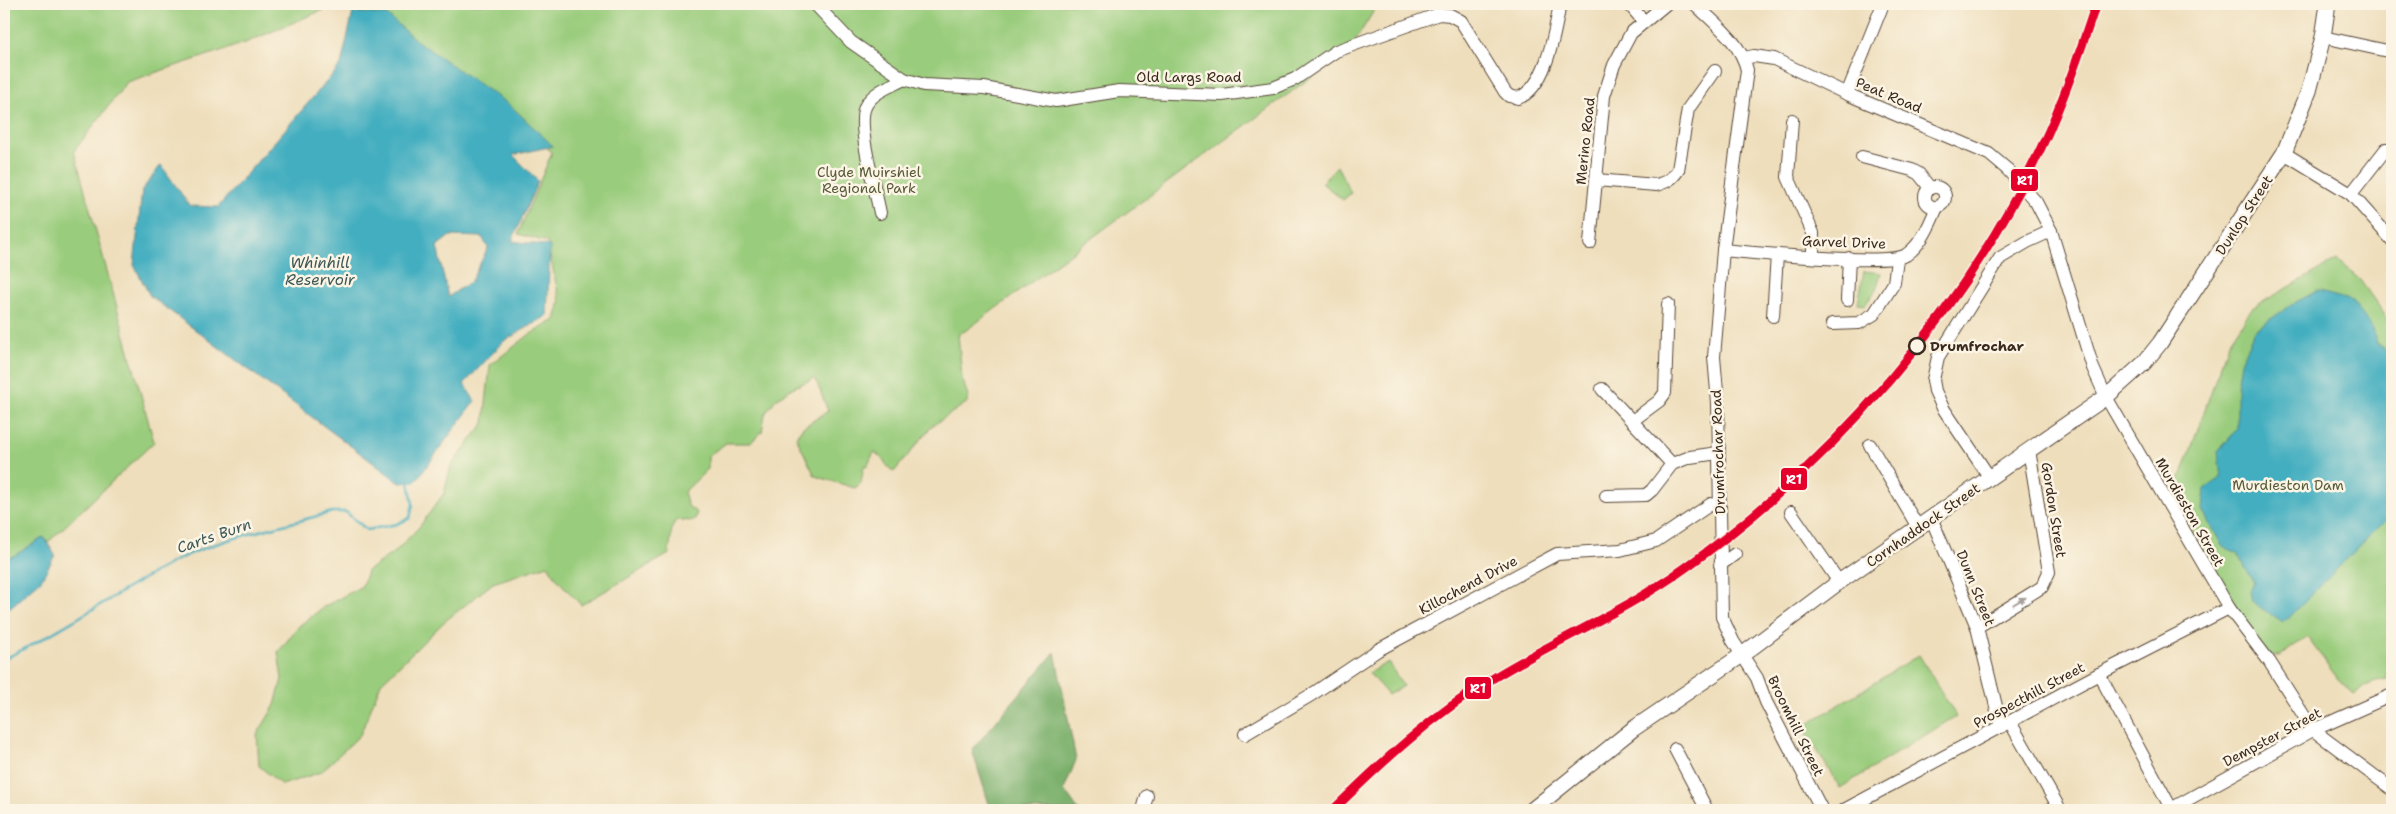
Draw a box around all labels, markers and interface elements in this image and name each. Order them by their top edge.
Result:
street label: Old Largs Road [1136,68,1242,86]
street label: Peat Road [1853,73,1925,117]
street label: Merino Road [1571,96,1599,186]
park label: Clyde Muirshiel Regional Park [817,163,922,197]
line badge: R1 [2010,168,2039,192]
text: R1 [2017,171,2033,189]
street label: Dunlop Street [2211,171,2277,259]
street label: Garvel Drive [1802,232,1886,252]
water label: Whinhill Reservoir [285,253,356,290]
marker: Drumfrochar [1908,337,1926,355]
place label: Drumfrochar [1930,337,2024,355]
street label: Drumfrochar Road [1707,389,1729,515]
street label: Murdieston Street [2151,454,2229,570]
street label: Gordon Street [2038,461,2070,559]
line badge: R1 [1780,467,1808,491]
text: R1 [1786,470,1802,488]
park label: Murdieston Dam [2232,476,2344,494]
street label: Cornhaddock Street [1862,479,1984,571]
water label: Carts Burn [174,514,254,558]
street label: Dunn Street [1953,547,1999,629]
street label: Killochend Drive [1416,551,1520,619]
one-way arrow [2012,596,2026,606]
street label: Prospecthill Street [1970,658,2088,732]
street label: Broomhill Street [1764,673,1828,779]
line badge: R1 [1464,676,1492,700]
text: R1 [1470,679,1486,697]
street label: Dempster Street [2220,703,2324,771]

